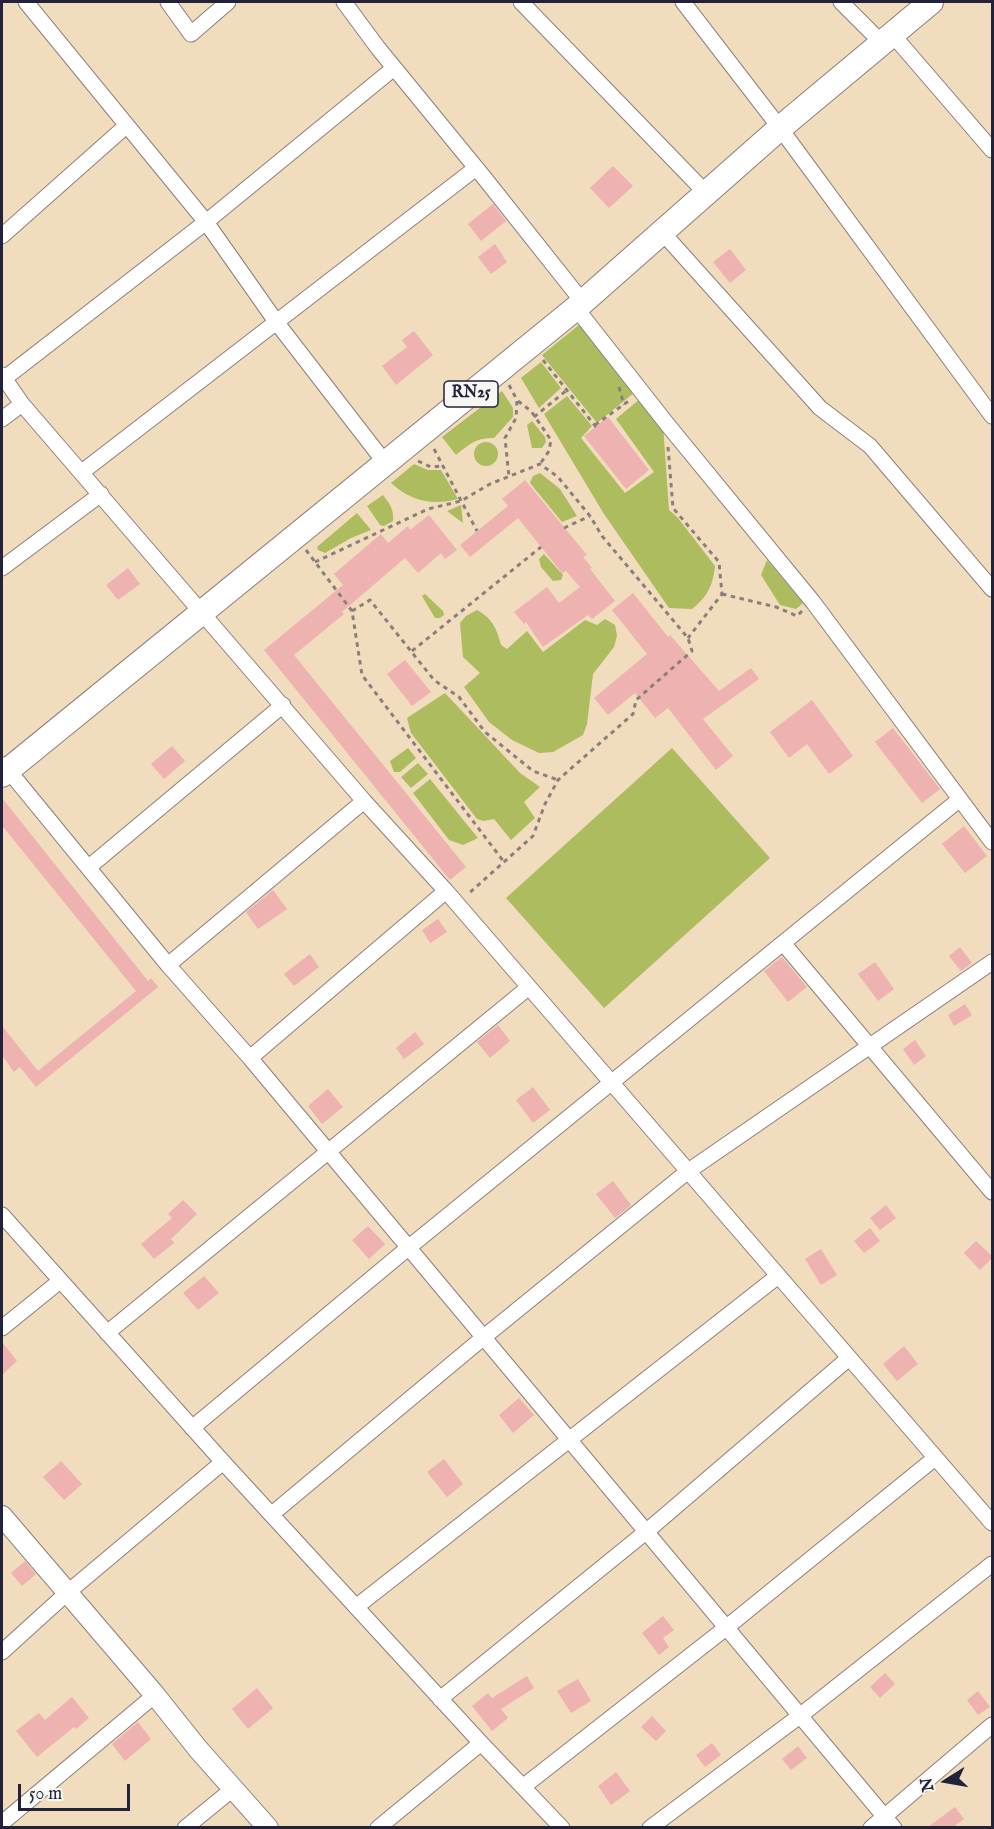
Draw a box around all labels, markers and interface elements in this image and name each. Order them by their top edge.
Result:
road number: RN25 [444,381,498,407]
north arrow [916,1751,976,1811]
scale bar [21,1772,134,1810]
text: N [917,1776,939,1793]
text: 50 m [29,1783,62,1806]

